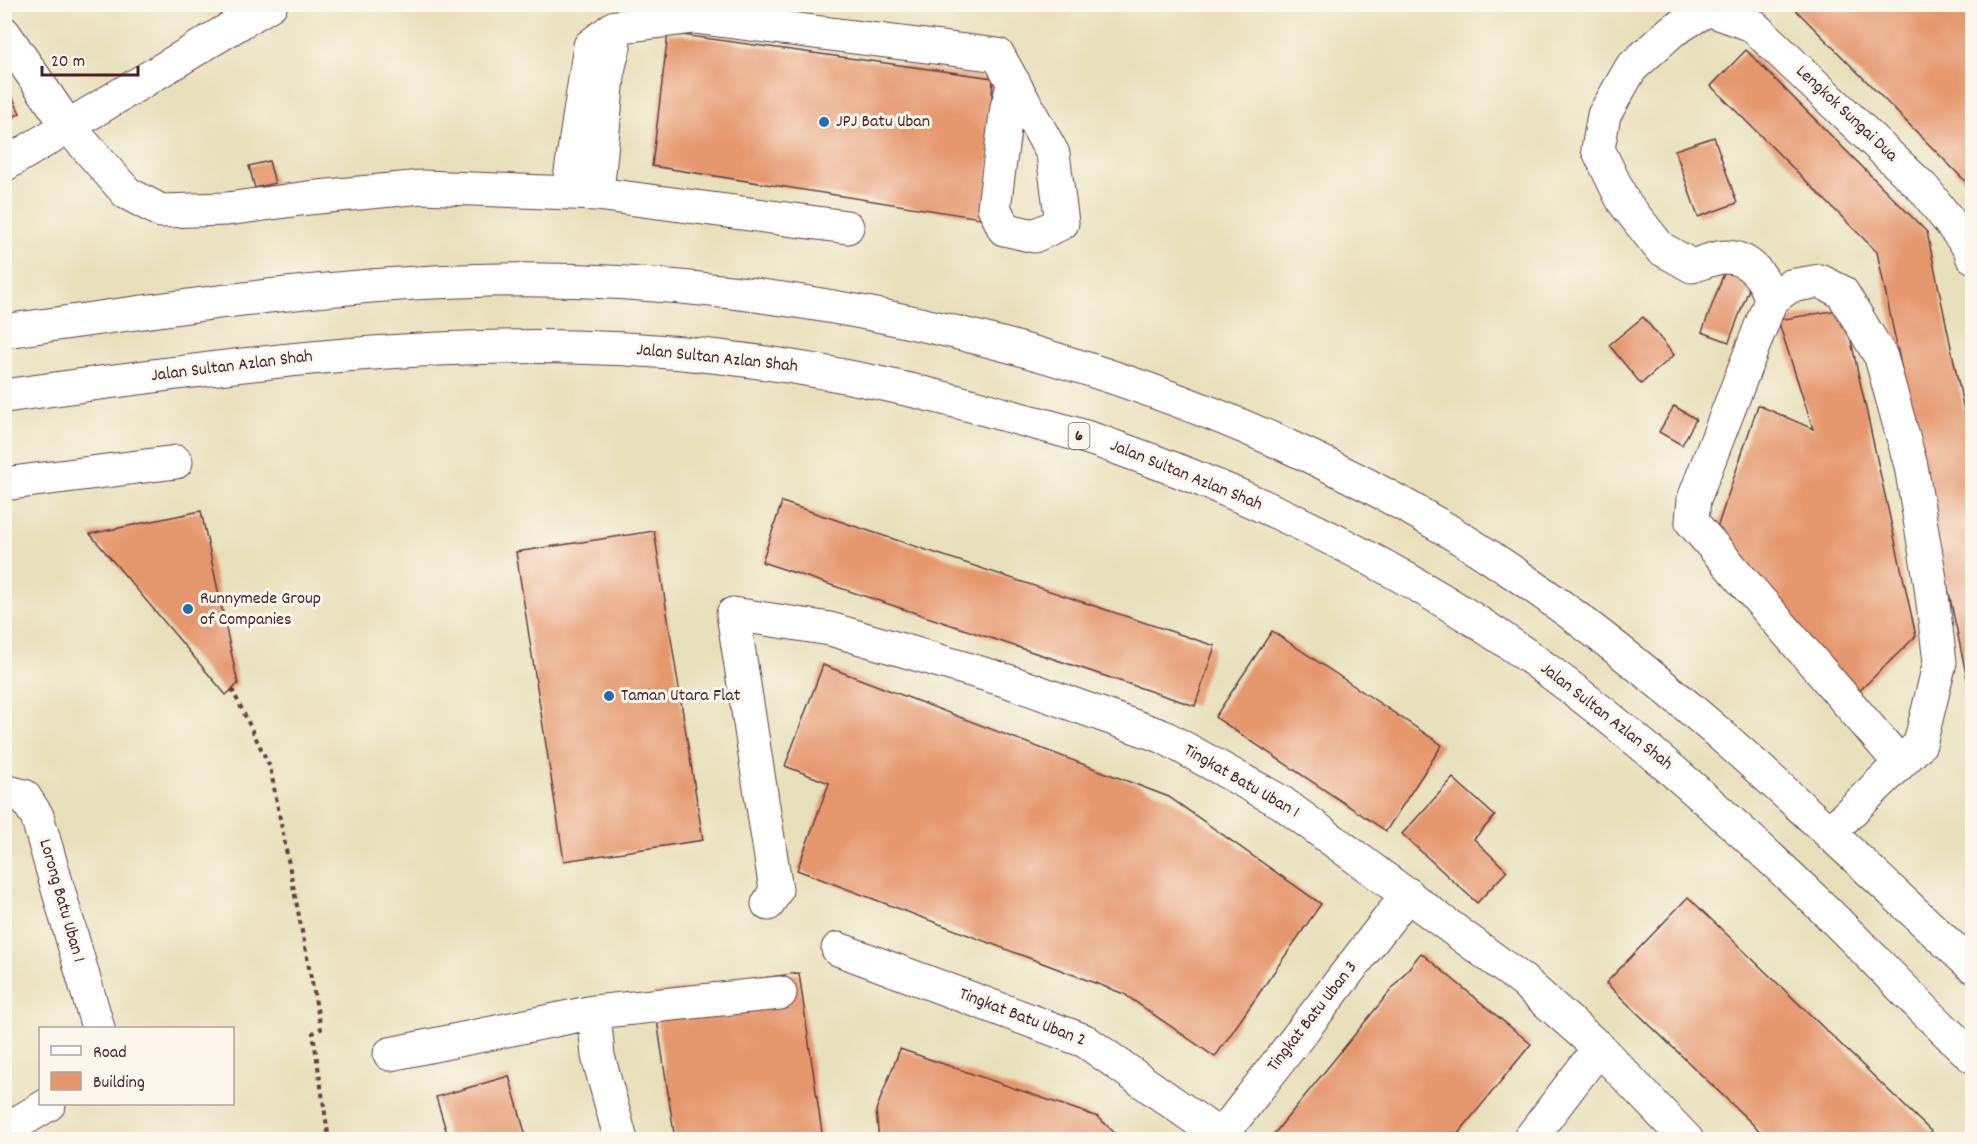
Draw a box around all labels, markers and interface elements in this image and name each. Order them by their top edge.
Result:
scale bar [42,39,138,77]
text: 20 m [51,50,85,75]
street label: Lengkok Sungai Dua [1789,60,1903,168]
place label: JPJ Batu Uban [836,110,930,135]
marker: JPJ Batu Uban [817,115,831,129]
street label: Jalan Sultan Azlan Shah [635,338,799,380]
street label: Jalan Sultan Azlan Shah [150,345,314,389]
road number: 6 [1068,423,1090,449]
street label: Jalan Sultan Azlan Shah [1106,434,1266,518]
place label: Runnymede Group of Companies [200,587,321,633]
marker: Runnymede Group of Companies [181,602,195,616]
street label: Jalan Sultan Azlan Shah [1534,657,1678,777]
place label: Taman Utara Flat [621,684,741,709]
marker: Taman Utara Flat [602,689,616,703]
street label: Tingkat Batu Uban 1 [1178,739,1304,825]
street label: Lorong Batu Uban 1 [31,836,91,966]
street label: Tingkat Batu Uban 3 [1262,956,1364,1078]
street label: Tingkat Batu Uban 2 [955,982,1089,1054]
legend [39,1027,234,1105]
text: Road [93,1041,127,1066]
text: Building [93,1071,145,1096]

